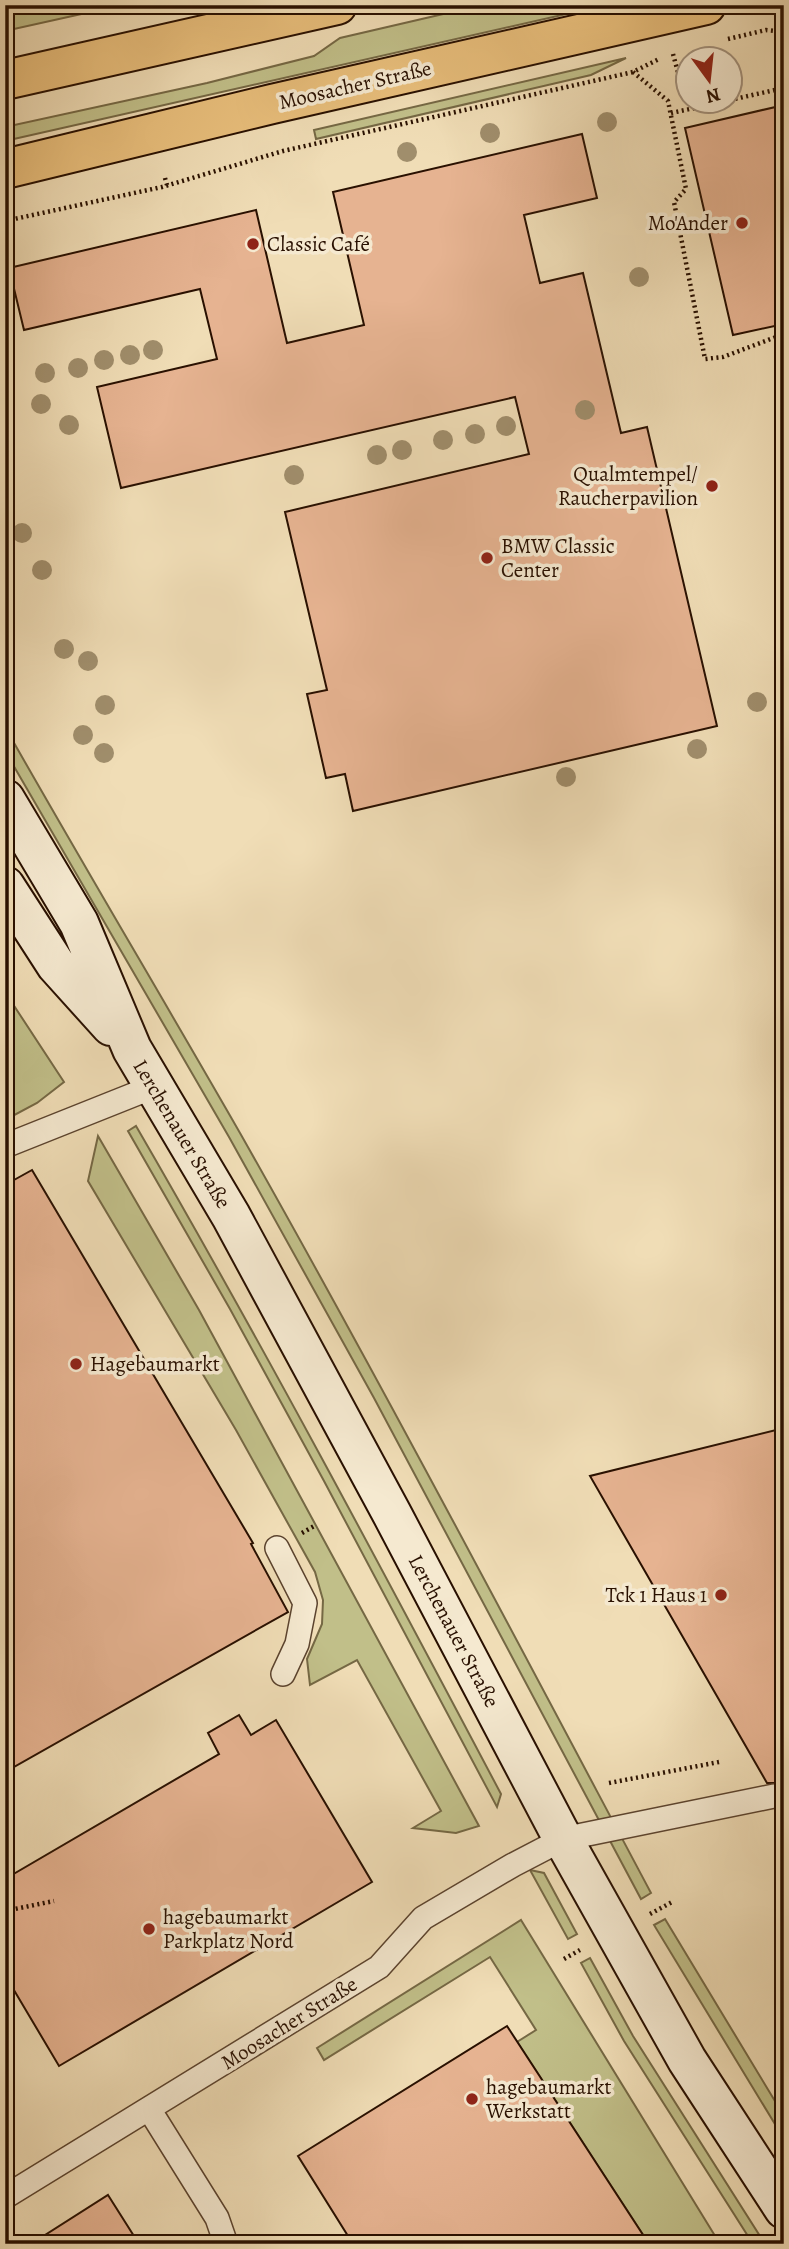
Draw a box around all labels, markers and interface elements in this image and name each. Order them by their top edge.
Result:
north arrow [674,46,744,116]
street label: Moosacher Straße [276,54,434,116]
text: N [703,81,723,110]
place label: Mo'Ander [648,209,728,237]
marker: Mo'Ander [734,215,750,231]
place label: Classic Café [267,230,370,258]
marker: Classic Café [245,236,261,252]
place label: Qualmtempel/ Raucherpavilion [558,460,698,512]
marker: Qualmtempel/ Raucherpavilion [704,478,720,494]
place label: BMW Classic Center [501,532,615,584]
marker: BMW Classic Center [479,550,495,566]
street label: Lerchenauer Straße [126,1054,238,1214]
place label: Hagebaumarkt [90,1350,220,1378]
marker: Hagebaumarkt [68,1356,84,1372]
street label: Lerchenauer Straße [402,1550,506,1712]
place label: Tck 1 Haus 1 [606,1581,707,1609]
marker: Tck 1 Haus 1 [713,1587,729,1603]
place label: hagebaumarkt Parkplatz Nord [163,1903,294,1955]
marker: hagebaumarkt Parkplatz Nord [141,1921,157,1937]
street label: Moosacher Straße [216,1970,362,2076]
place label: hagebaumarkt Werkstatt [485,2073,611,2125]
marker: hagebaumarkt Werkstatt [464,2091,480,2107]

